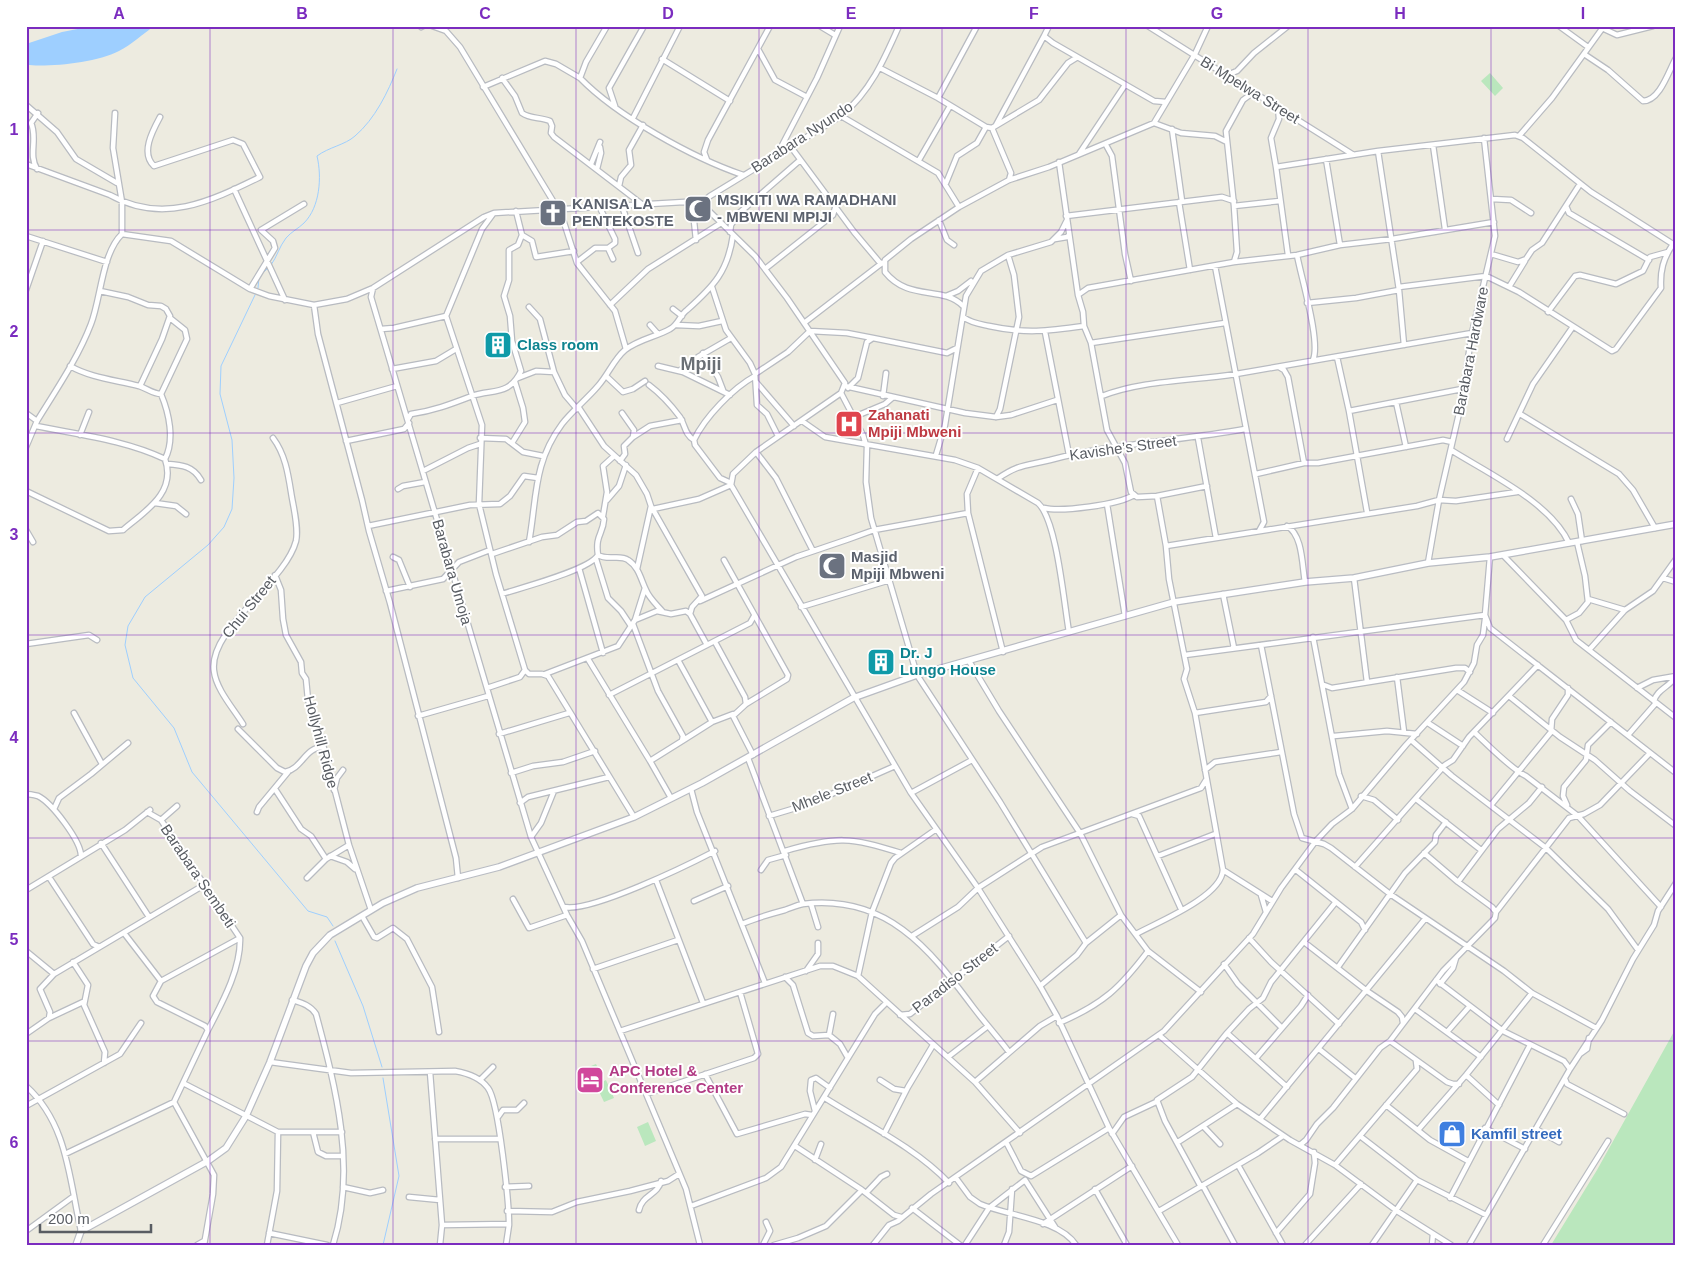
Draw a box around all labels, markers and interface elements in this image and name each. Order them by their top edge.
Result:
text: A [113,5,125,22]
text: B [296,5,308,22]
text: C [479,5,491,22]
text: D [662,5,674,22]
text: E [846,5,857,22]
text: F [1029,5,1039,22]
text: G [1211,5,1223,22]
text: H [1394,5,1406,22]
text: I [1581,5,1585,22]
street label: Bi Mpelwa Street [1198,52,1304,127]
street label: Barabara Nyundo [748,97,856,176]
text: 1 [10,121,19,138]
place label: MSIKITI WA RAMADHANI - MBWENI MPIJI [717,191,896,225]
mosque icon: MSIKITI WA RAMADHANI - MBWENI MPIJI [683,194,713,224]
place label: KANISA LA PENTEKOSTE [572,195,674,229]
church icon: KANISA LA PENTEKOSTE [538,198,568,228]
street label: Barabara Hardware [1450,285,1491,417]
text: 2 [10,323,19,340]
building icon: Class room [483,330,513,360]
place label: Class room [517,336,599,353]
district label: Mpiji [681,354,722,374]
place label: Zahanati Mpiji Mbweni [868,406,961,440]
hospital icon: Zahanati Mpiji Mbweni [834,409,864,439]
street label: Kavishe’s Street [1068,431,1178,463]
street label: Barabara Umoja [429,517,476,627]
text: 3 [10,526,19,543]
place label: Masjid Mpiji Mbweni [851,548,944,582]
mosque icon: Masjid Mpiji Mbweni [817,551,847,581]
street label: Chui Street [218,572,279,641]
place label: Dr. J Lungo House [900,644,996,678]
building icon: Dr. J Lungo House [866,647,896,677]
street label: Hollyhill Ridge [301,694,342,790]
text: 4 [10,729,19,746]
street label: Mhele Street [789,767,875,815]
street label: Barabara Sembeti [158,821,239,931]
text: 5 [10,931,19,948]
street label: Paradiso Street [909,939,1001,1016]
place label: APC Hotel & Conference Center [609,1062,743,1096]
hotel icon: APC Hotel & Conference Center [575,1065,605,1095]
shop icon: Kamfil street [1437,1119,1467,1149]
place label: Kamfil street [1471,1125,1562,1142]
text: 6 [10,1134,19,1151]
scale bar [40,1201,151,1233]
text: 200 m [48,1210,90,1227]

